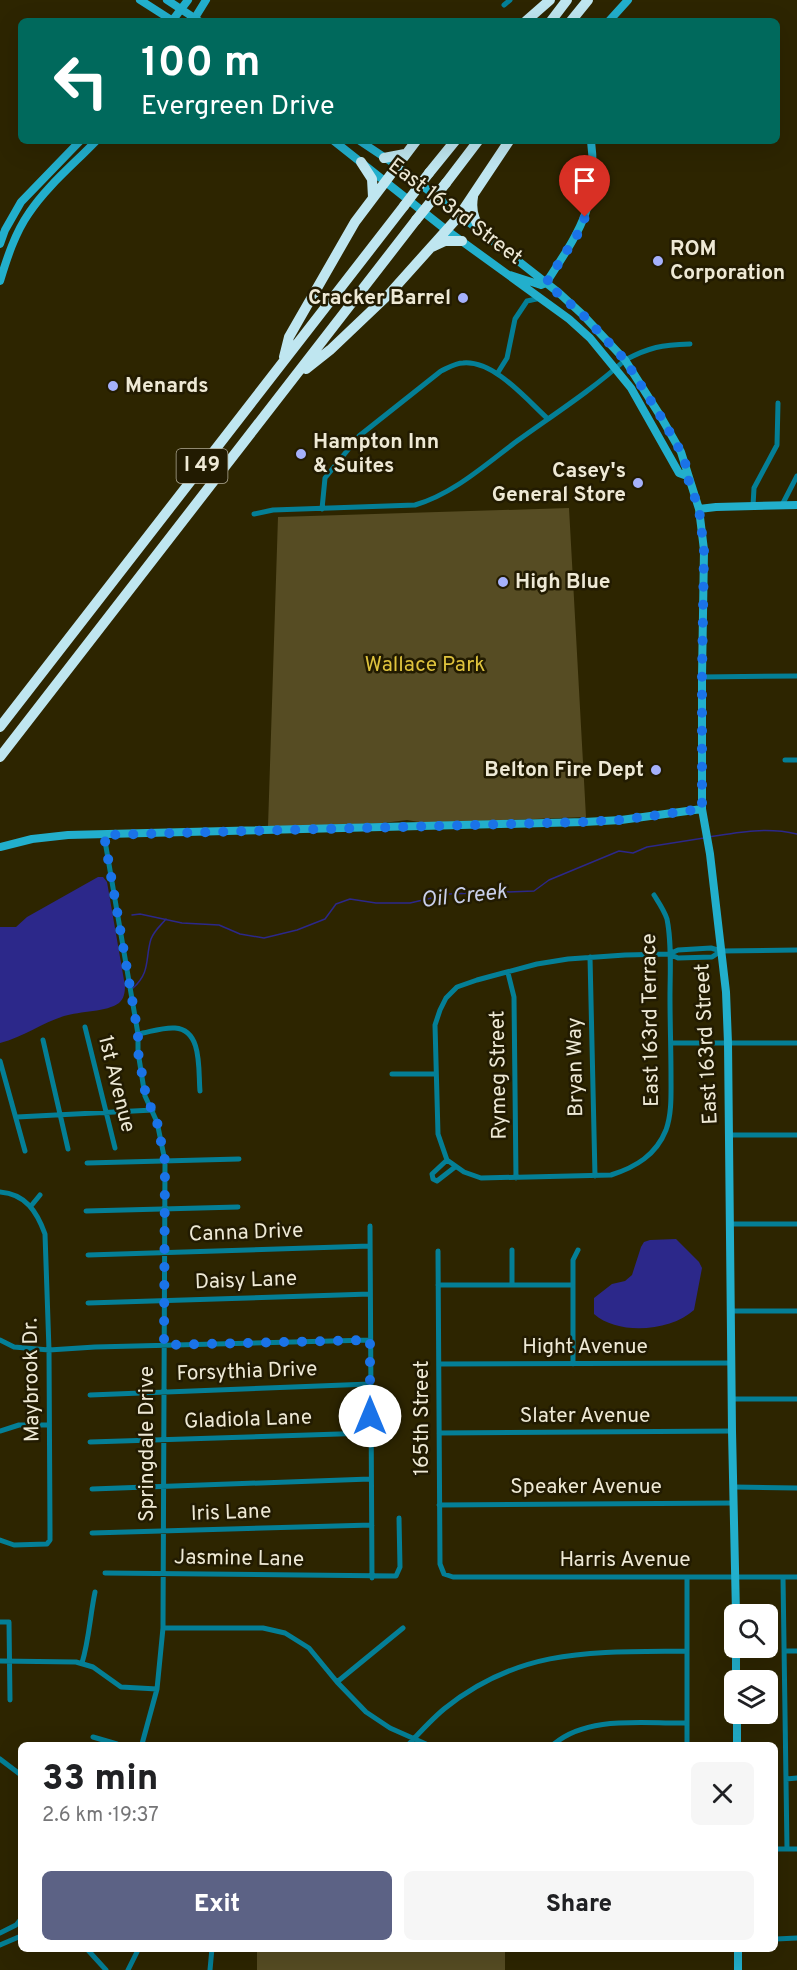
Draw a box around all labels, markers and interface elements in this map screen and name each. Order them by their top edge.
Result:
text: 100 m [141,38,260,91]
icon: left [42,42,120,120]
text: Evergreen Drive [141,90,335,124]
street label: East 163rd Street [382,153,528,271]
pin [559,155,610,217]
icon: arrive [568,164,601,197]
place label: ROM Corporation [670,236,785,287]
marker: ROM Corporation [651,254,665,268]
place label: Cracker Barrel [308,285,451,312]
marker: Cracker Barrel [456,291,470,305]
place label: Menards [125,373,209,400]
marker: Menards [106,379,120,393]
place label: Hampton Inn & Suites [313,429,439,480]
marker: Hampton Inn & Suites [294,447,308,461]
road number: I 49 [176,449,228,483]
place label: Casey's General Store [492,458,626,509]
marker: Casey's General Store [631,476,645,490]
place label: High Blue [515,569,610,596]
marker: High Blue [496,575,510,589]
park label: Wallace Park [365,652,485,679]
place label: Belton Fire Dept [484,757,644,784]
marker: Belton Fire Dept [649,763,663,777]
water label: Oil Creek [420,879,509,915]
street label: East 163rd Terrace [636,933,666,1107]
street label: East 163rd Street [689,963,725,1125]
street label: Rymeg Street [484,1010,514,1140]
street label: Bryan Way [562,1017,590,1117]
street label: 1st Avenue [91,1033,141,1135]
street label: Canna Drive [188,1218,304,1248]
street label: Daisy Lane [194,1266,298,1296]
street label: Maybrook Dr. [17,1318,47,1442]
street label: Hight Avenue [522,1334,648,1361]
street label: Forsythia Drive [176,1356,318,1388]
street label: 165th Street [409,1360,436,1476]
street label: Springdale Drive [134,1366,161,1522]
position arrow [338,1384,402,1448]
street label: Slater Avenue [520,1403,650,1430]
street label: Gladiola Lane [183,1404,313,1436]
street label: Speaker Avenue [510,1474,662,1501]
street label: Iris Lane [190,1498,272,1528]
street label: Jasmine Lane [174,1544,304,1574]
street label: Harris Avenue [560,1547,691,1574]
map controls [724,1604,778,1724]
button: search [724,1604,778,1658]
button: layers [724,1670,778,1724]
text: 33 min [42,1757,158,1803]
button: close [691,1762,754,1825]
text: 2.6 km · 19:37 [42,1803,159,1829]
button: Exit [42,1871,392,1940]
button: Share [404,1871,754,1940]

